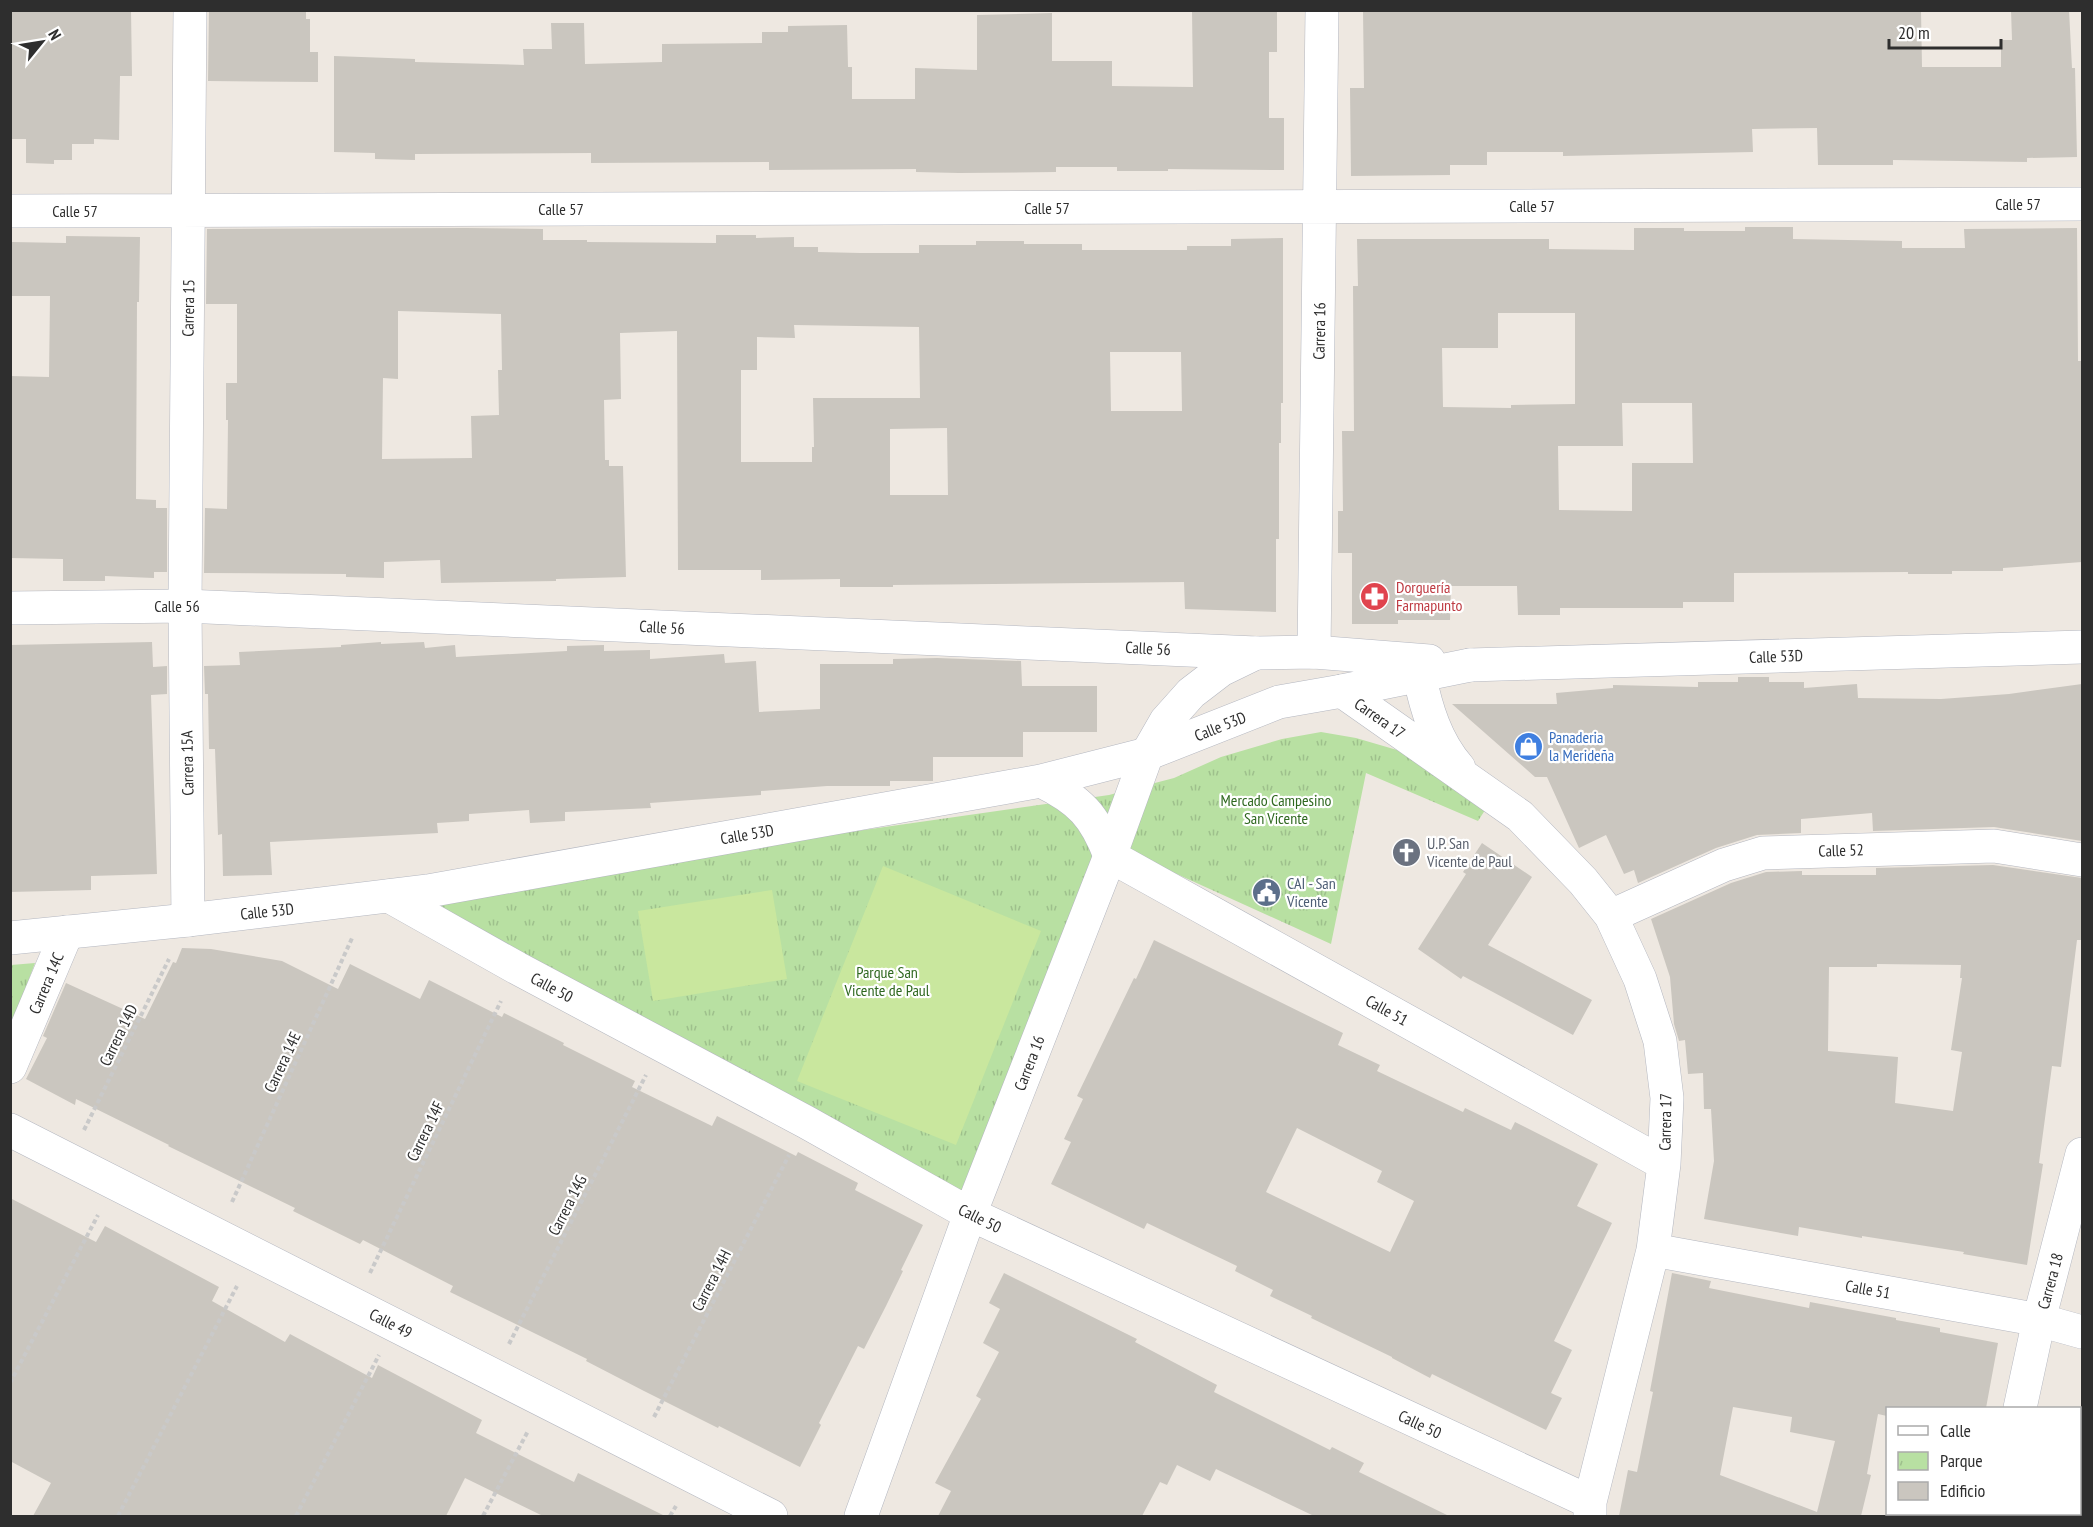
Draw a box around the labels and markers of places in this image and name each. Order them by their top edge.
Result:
place label: Dorguería Farmapunto [1396,577,1462,615]
pharmacy icon: Dorguería Farmapunto [1359,580,1391,612]
place label: Panaderia la Merideña [1549,727,1614,765]
shop icon: Panaderia la Merideña [1512,730,1544,762]
place label: U.P. San Vicente de Paul [1426,833,1512,871]
church icon: U.P. San Vicente de Paul [1390,836,1422,868]
place label: CAI - San Vicente [1286,873,1336,911]
public building icon: CAI - San Vicente [1250,876,1282,908]

